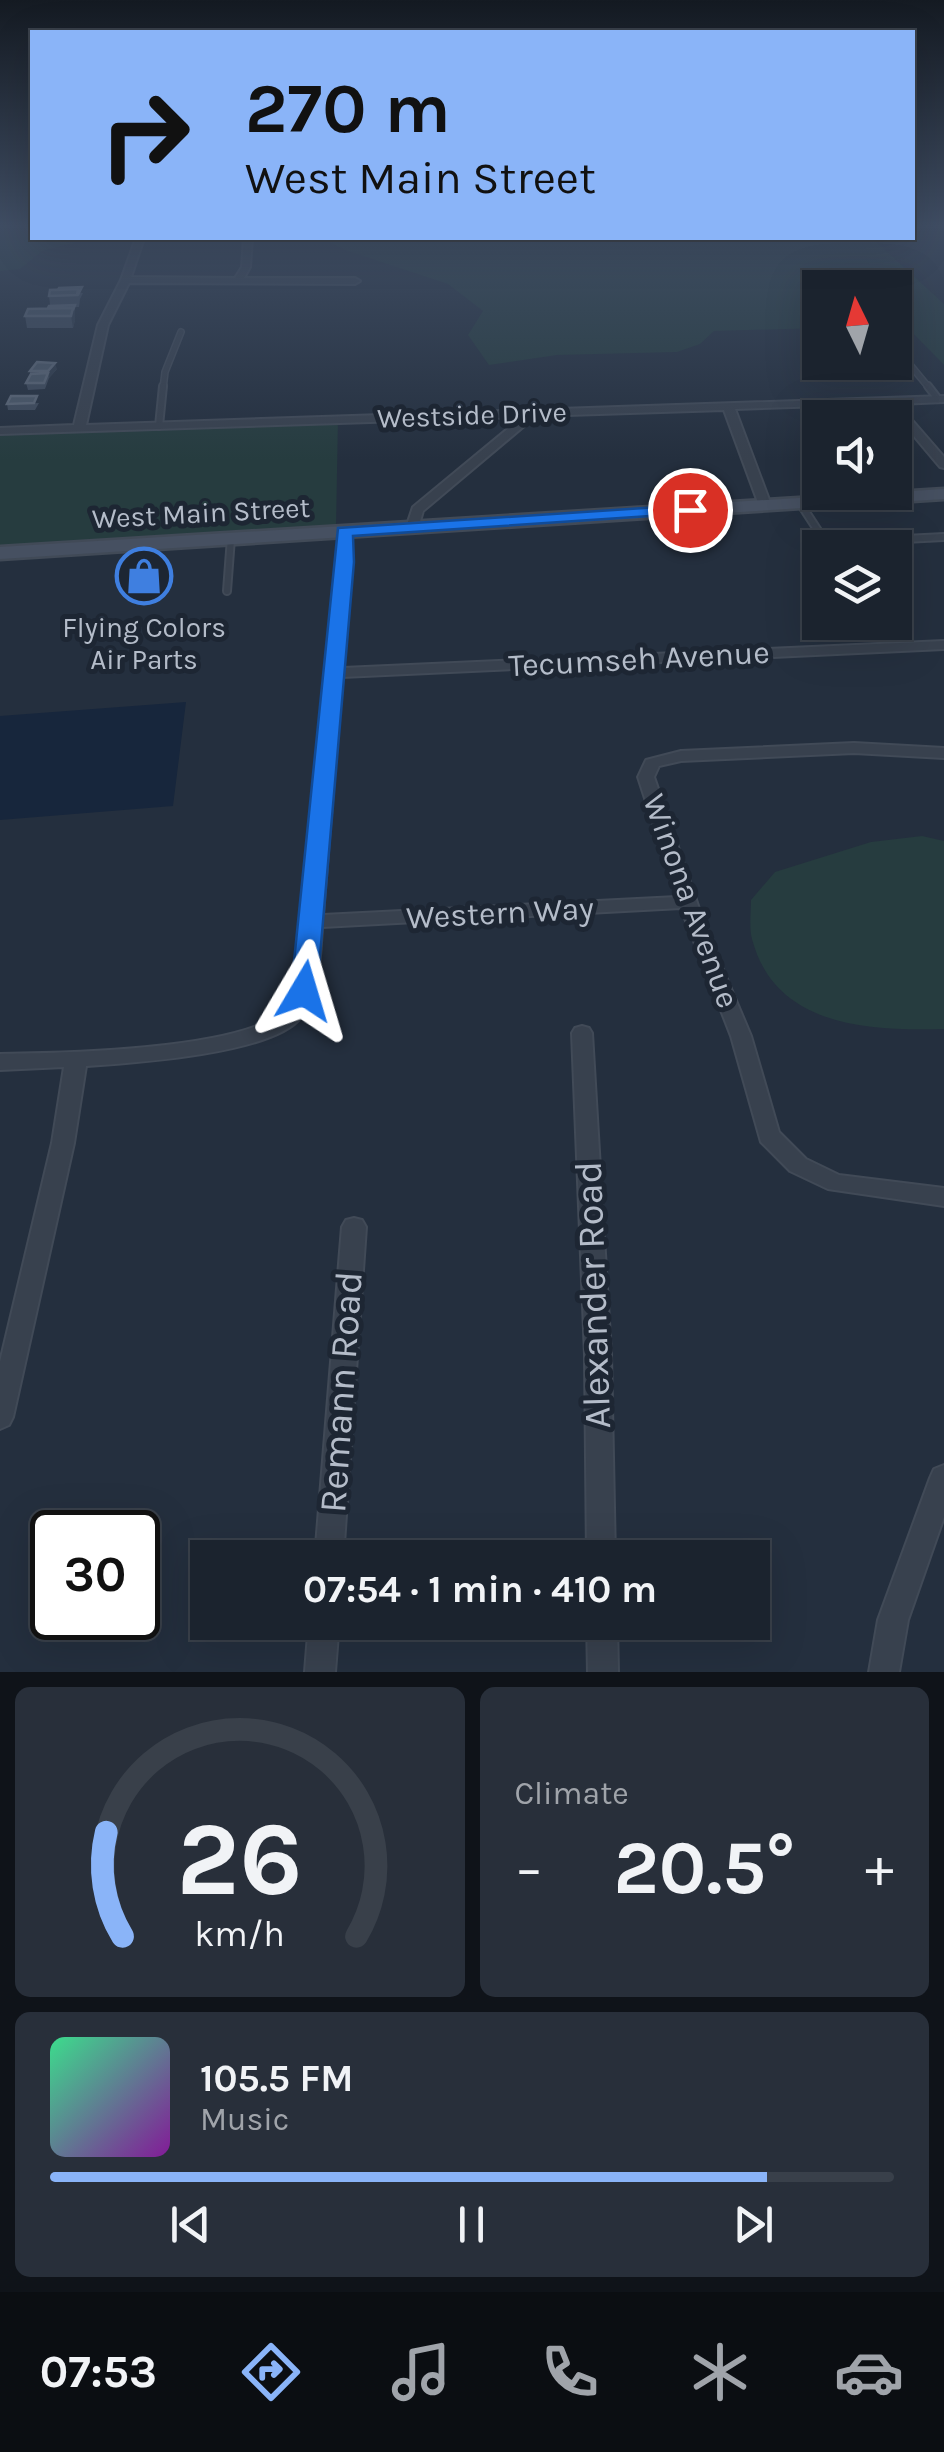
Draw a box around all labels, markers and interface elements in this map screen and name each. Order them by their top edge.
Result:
text: 270 m [245,68,451,150]
icon: right [80,70,210,200]
text: West Main Street [245,152,596,204]
north arrow [802,270,912,380]
map controls [802,270,912,640]
street label: Westside Drive [377,395,567,435]
button: sound [802,400,912,510]
pin [648,468,733,553]
icon: arrive [663,483,718,538]
street label: West Main Street [91,491,311,535]
button: layers [802,530,912,640]
shop icon: Flying Colors Air Parts [114,546,174,606]
place label: Flying Colors Air Parts [62,611,226,676]
street label: Tecumseh Avenue [508,634,770,684]
street label: Winona Avenue [635,789,747,1013]
street label: Western Way [405,890,595,936]
position arrow [252,939,356,1043]
street label: Alexander Road [566,1161,620,1429]
street label: Remann Road [310,1270,372,1514]
speed limit sign: 30 [30,1510,160,1640]
text: 07:54 · 1 min · 410 m [303,1567,657,1612]
text: Climate [515,1775,629,1812]
text: 26 [177,1799,303,1920]
text: 20.5° [613,1824,795,1912]
text: − [515,1836,543,1900]
text: + [865,1836,894,1900]
text: km/h [194,1913,285,1955]
text: 105.5 FM [200,2056,354,2101]
text: Music [200,2101,289,2138]
icon: previous [163,2197,218,2252]
icon: pause [444,2197,499,2252]
icon: next [726,2197,781,2252]
icon: directions [236,2337,306,2407]
icon: music [386,2337,456,2407]
icon: phone [535,2337,605,2407]
icon: climate [685,2337,755,2407]
icon: car [834,2337,904,2407]
text: 07:53 [40,2346,157,2398]

